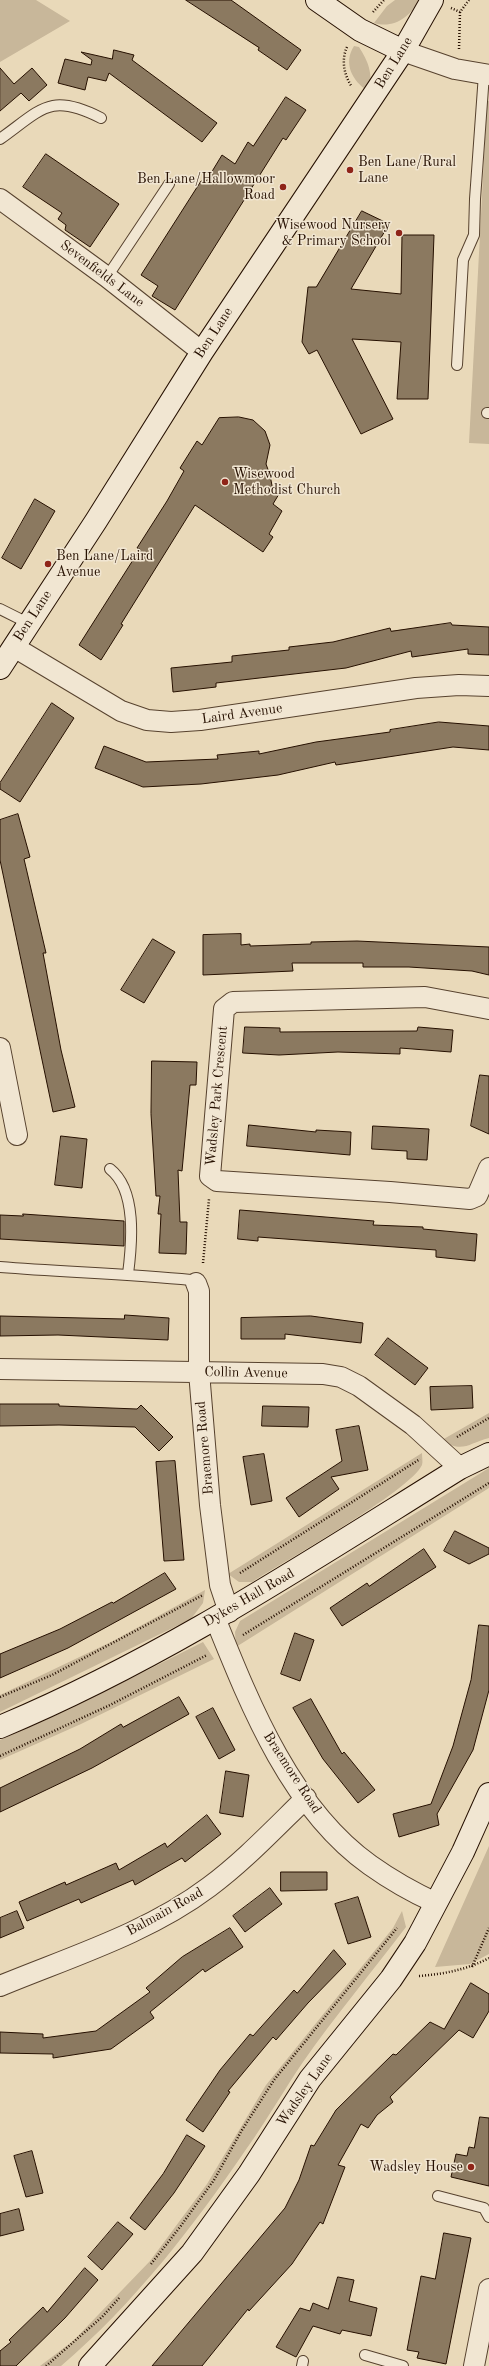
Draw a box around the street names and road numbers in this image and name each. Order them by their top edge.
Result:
street label: Ben Lane [372,34,416,92]
street label: Sevenfields Lane [57,237,147,311]
street label: Ben Lane [191,304,237,362]
street label: Ben Lane [10,587,56,645]
street label: Laird Avenue [200,700,284,728]
street label: Wadsley Park Crescent [202,1025,232,1167]
street label: Collin Avenue [204,1364,288,1382]
street label: Braemore Road [193,1400,217,1496]
street label: Dykes Hall Road [200,1565,298,1631]
street label: Braemore Road [259,1729,325,1817]
street label: Balmain Road [124,1884,206,1940]
street label: Wadsley Lane [273,2050,337,2130]

